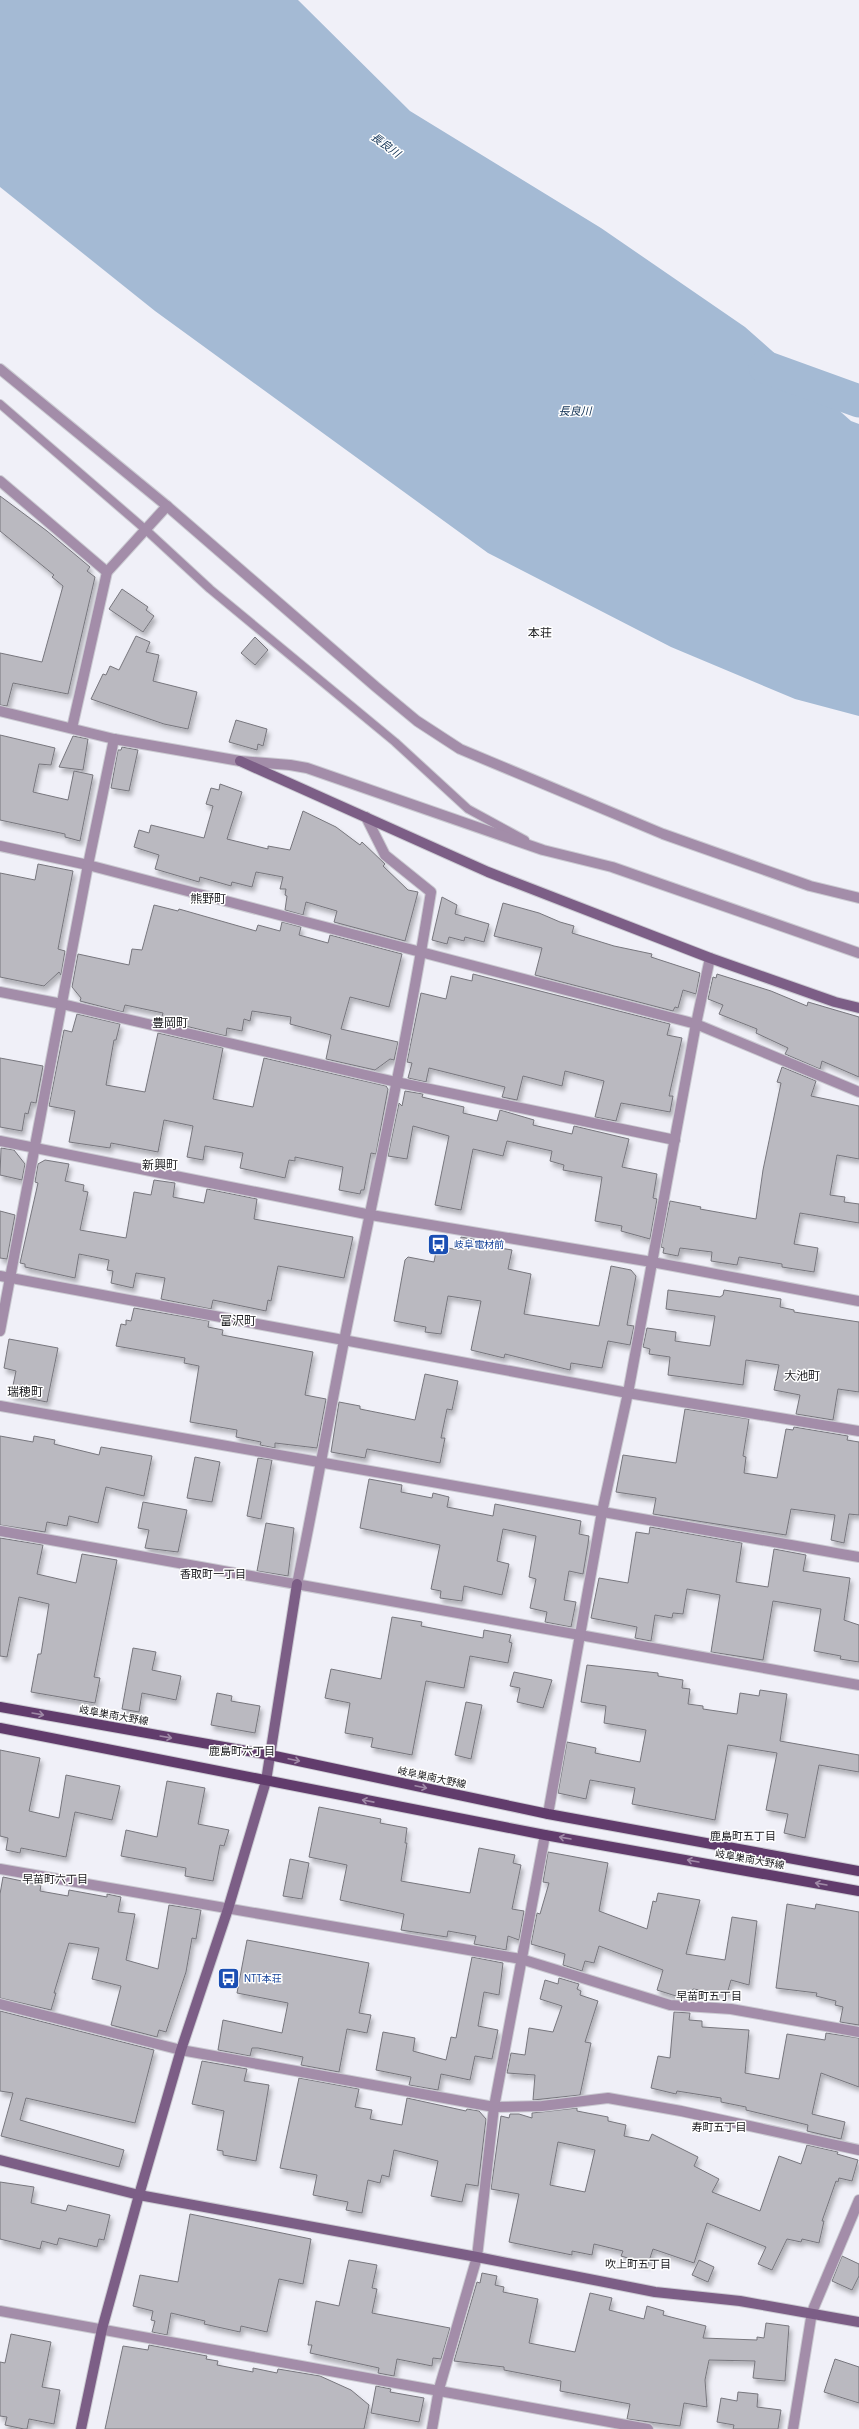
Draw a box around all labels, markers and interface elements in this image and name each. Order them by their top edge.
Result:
water label: 長良川 [368,129,405,162]
water label: 長良川 [559,403,592,419]
district label: 本荘 [528,624,552,641]
district label: 熊野町 [190,890,226,907]
district label: 豊岡町 [152,1014,188,1031]
district label: 新興町 [142,1156,178,1173]
bus stop icon: 岐阜電材前 [425,1231,451,1257]
place label: 岐阜電材前 [454,1237,504,1252]
district label: 富沢町 [220,1312,256,1329]
district label: 大池町 [784,1367,820,1384]
district label: 瑞穂町 [7,1383,43,1400]
district label: 香取町一丁目 [180,1566,246,1582]
street label: 岐阜巣南大野線 [78,1702,150,1729]
one-way arrow [32,1710,45,1718]
one-way arrow [160,1733,173,1741]
district label: 鹿島町六丁目 [209,1743,275,1759]
one-way arrow [287,1757,300,1765]
street label: 岐阜巣南大野線 [396,1763,468,1792]
one-way arrow [415,1784,428,1792]
one-way arrow [362,1796,375,1804]
district label: 鹿島町五丁目 [710,1828,776,1844]
one-way arrow [559,1834,572,1842]
street label: 岐阜巣南大野線 [714,1846,786,1873]
one-way arrow [687,1857,700,1865]
district label: 早苗町六丁目 [22,1871,88,1887]
one-way arrow [815,1880,828,1888]
bus stop icon: NTT本荘 [216,1965,242,1991]
place label: NTT本荘 [244,1971,282,1986]
district label: 早苗町五丁目 [676,1988,742,2004]
district label: 寿町五丁目 [692,2119,747,2135]
district label: 吹上町五丁目 [605,2256,671,2272]

